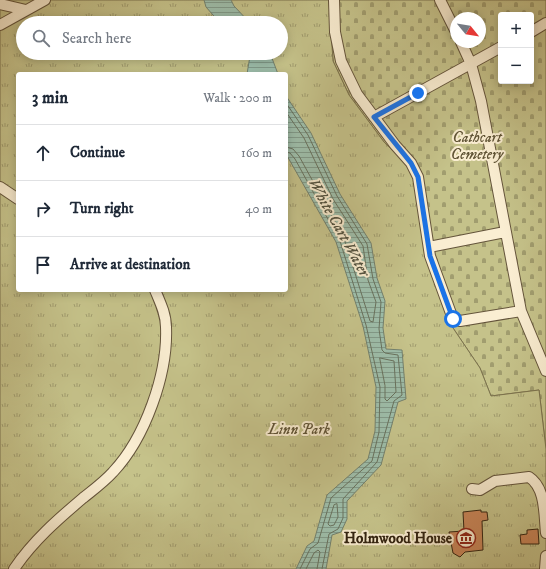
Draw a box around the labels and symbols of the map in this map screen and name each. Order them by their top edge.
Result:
north arrow [450,12,486,48]
route end [409,84,427,102]
park label: Cathcart Cemetery [451,128,504,164]
water label: White Cart Water [304,175,375,281]
route start [444,310,462,328]
park label: Linn Park [267,420,331,439]
museum icon: Holmwood House [455,527,477,549]
place label: Holmwood House [344,529,453,548]

